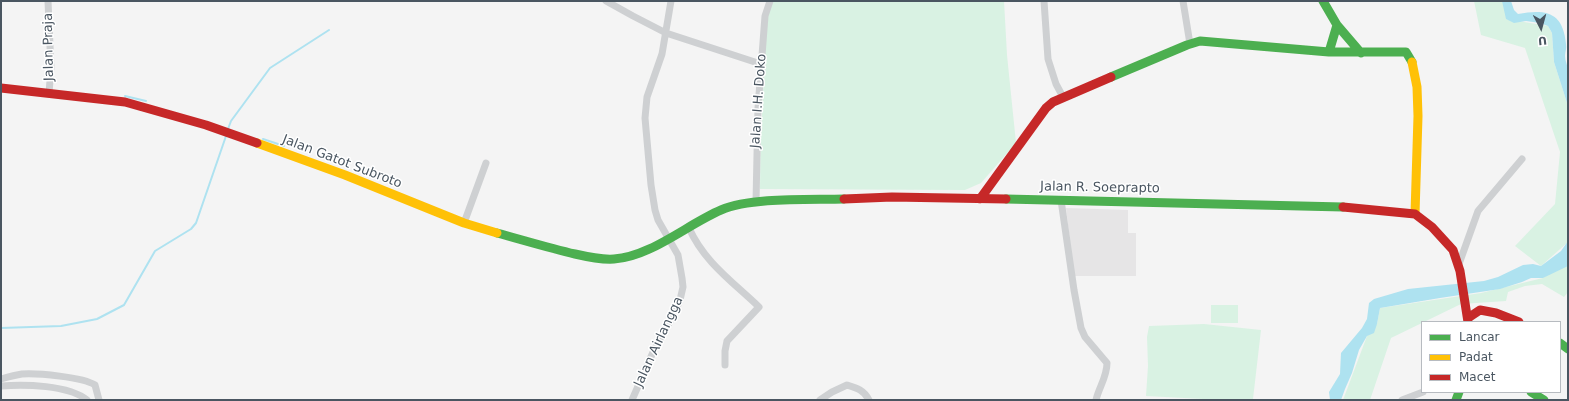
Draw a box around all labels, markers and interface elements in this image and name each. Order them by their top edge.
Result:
north arrow [1521,8,1561,48]
street label: Jalan Praja [41,13,57,81]
text: U [1537,34,1547,47]
street label: Jalan I.H. Doko [748,53,770,149]
street label: Jalan Gatot Subroto [280,132,404,192]
street label: Jalan R. Soeprapto [1040,179,1160,197]
street label: Jalan Airlangga [631,294,687,390]
legend [1421,321,1561,393]
text: Lancar [1459,330,1500,344]
text: Padat [1459,350,1493,364]
text: Macet [1459,370,1495,384]

